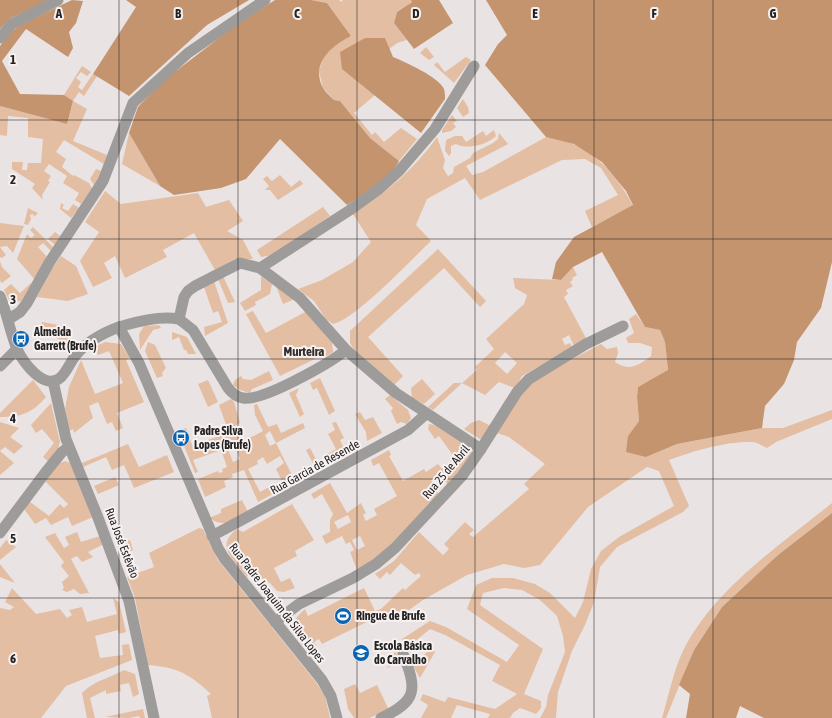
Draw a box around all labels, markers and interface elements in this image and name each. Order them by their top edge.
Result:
text: A [55,6,63,21]
text: B [175,6,182,21]
text: C [294,6,300,21]
text: D [412,6,420,21]
text: E [532,6,538,21]
text: F [651,6,657,21]
text: G [770,6,777,21]
text: 1 [10,52,16,67]
text: 2 [10,172,16,187]
text: 3 [10,292,16,307]
place label: Almeida Garrett (Brufe) [33,325,97,353]
bus stop icon: Almeida Garrett (Brufe) [11,329,31,349]
district label: Murteira [284,344,324,359]
text: 4 [9,411,16,426]
place label: Padre Silva Lopes (Brufe) [194,424,251,452]
bus stop icon: Padre Silva Lopes (Brufe) [171,428,191,448]
street label: Rua Garcia de Resende [268,437,362,497]
street label: Rua 25 de Abril [419,442,473,502]
street label: Rua José Estêvão [102,506,142,580]
text: 5 [10,531,16,546]
street label: Rua Padre Joaquim da Silva Lopes [226,541,328,665]
sports icon: Ringue de Brufe [333,606,353,626]
place label: Ringue de Brufe [356,609,426,623]
place label: Escola Básica do Carvalho [374,639,433,667]
school or university icon: Escola Básica do Carvalho [351,643,371,663]
text: 6 [10,651,16,666]

